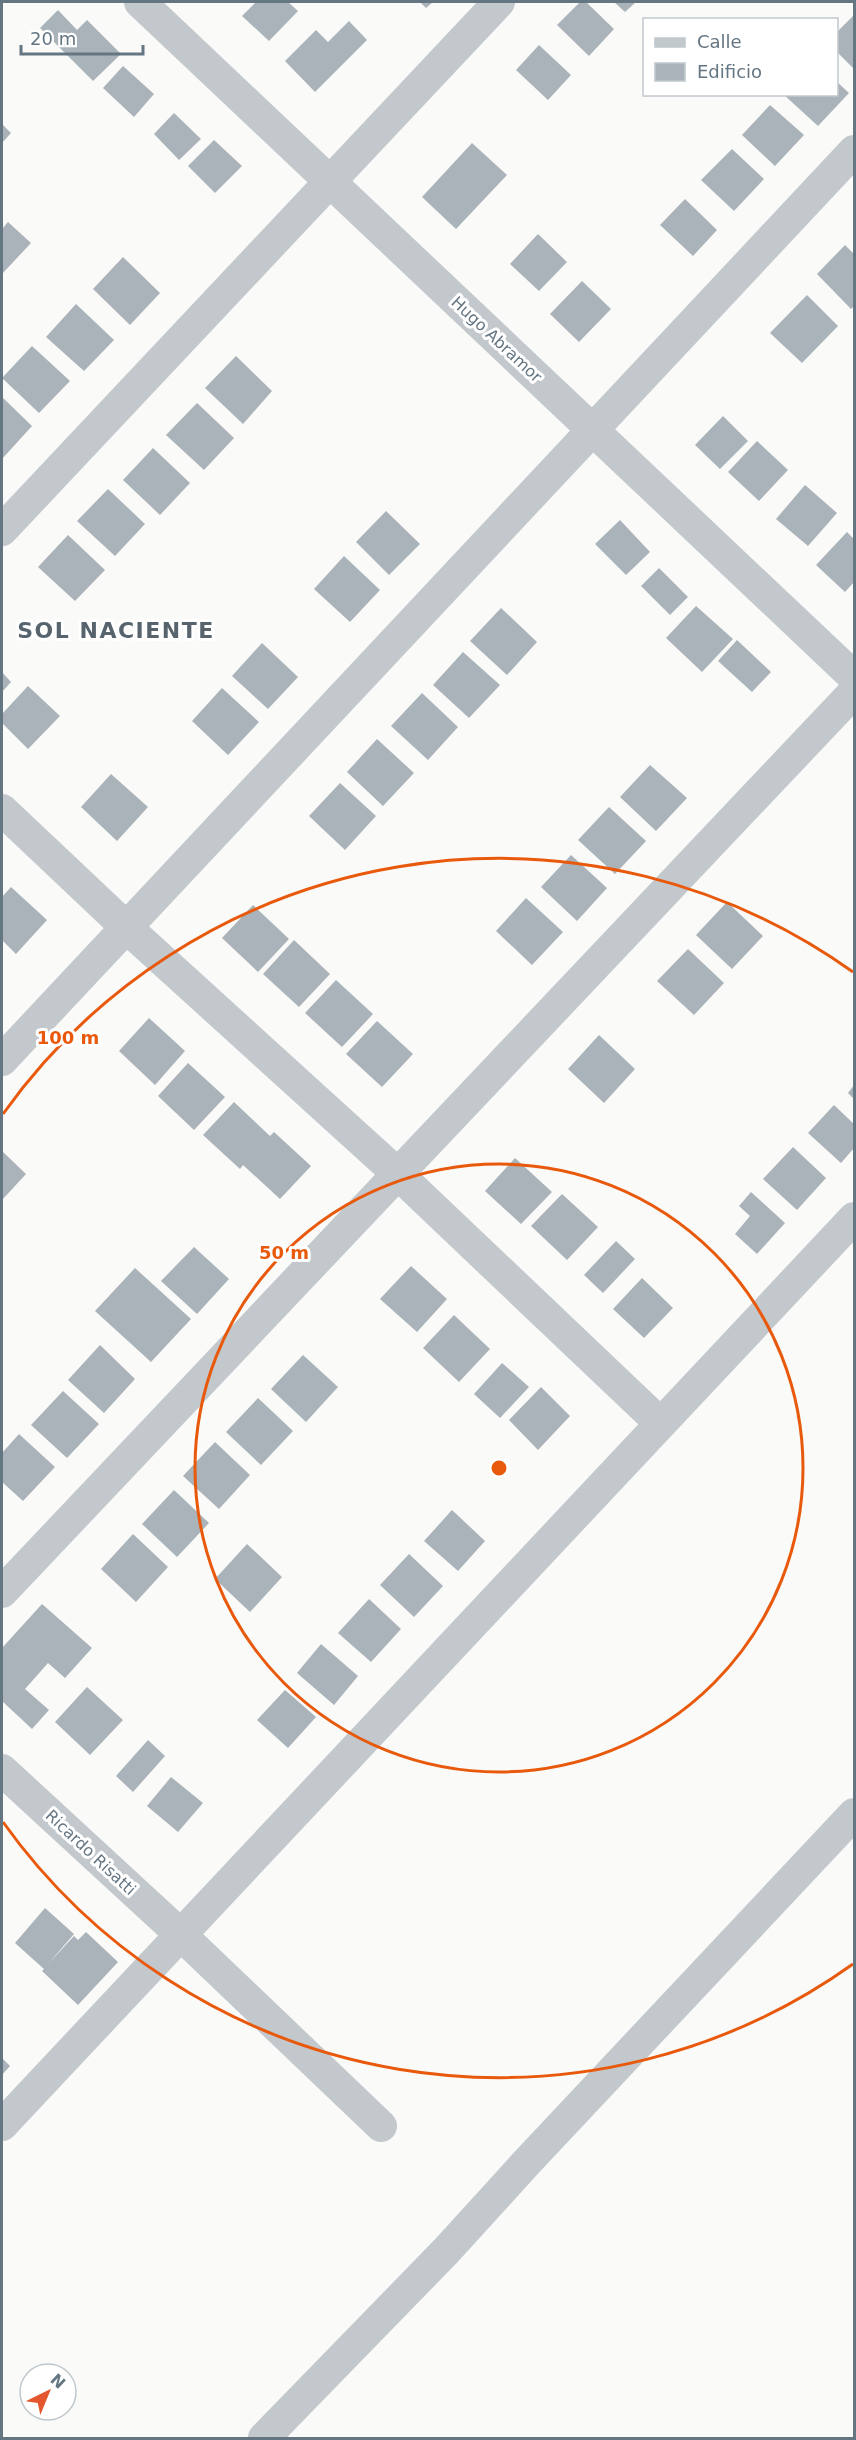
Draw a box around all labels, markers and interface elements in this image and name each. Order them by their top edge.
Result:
scale bar [21,18,142,56]
legend [643,18,838,96]
text: 20 m [30,28,76,49]
text: Calle [697,31,742,52]
text: Edificio [697,61,762,82]
street label: Hugo Abramor [448,293,546,386]
district label: SOL NACIENTE [17,618,215,643]
text: 100 m [37,1027,99,1048]
text: 50 m [259,1242,309,1263]
centre of rings [489,1458,509,1478]
street label: Ricardo Risatti [42,1806,140,1899]
north arrow [18,2362,78,2422]
text: N [47,2370,69,2393]

